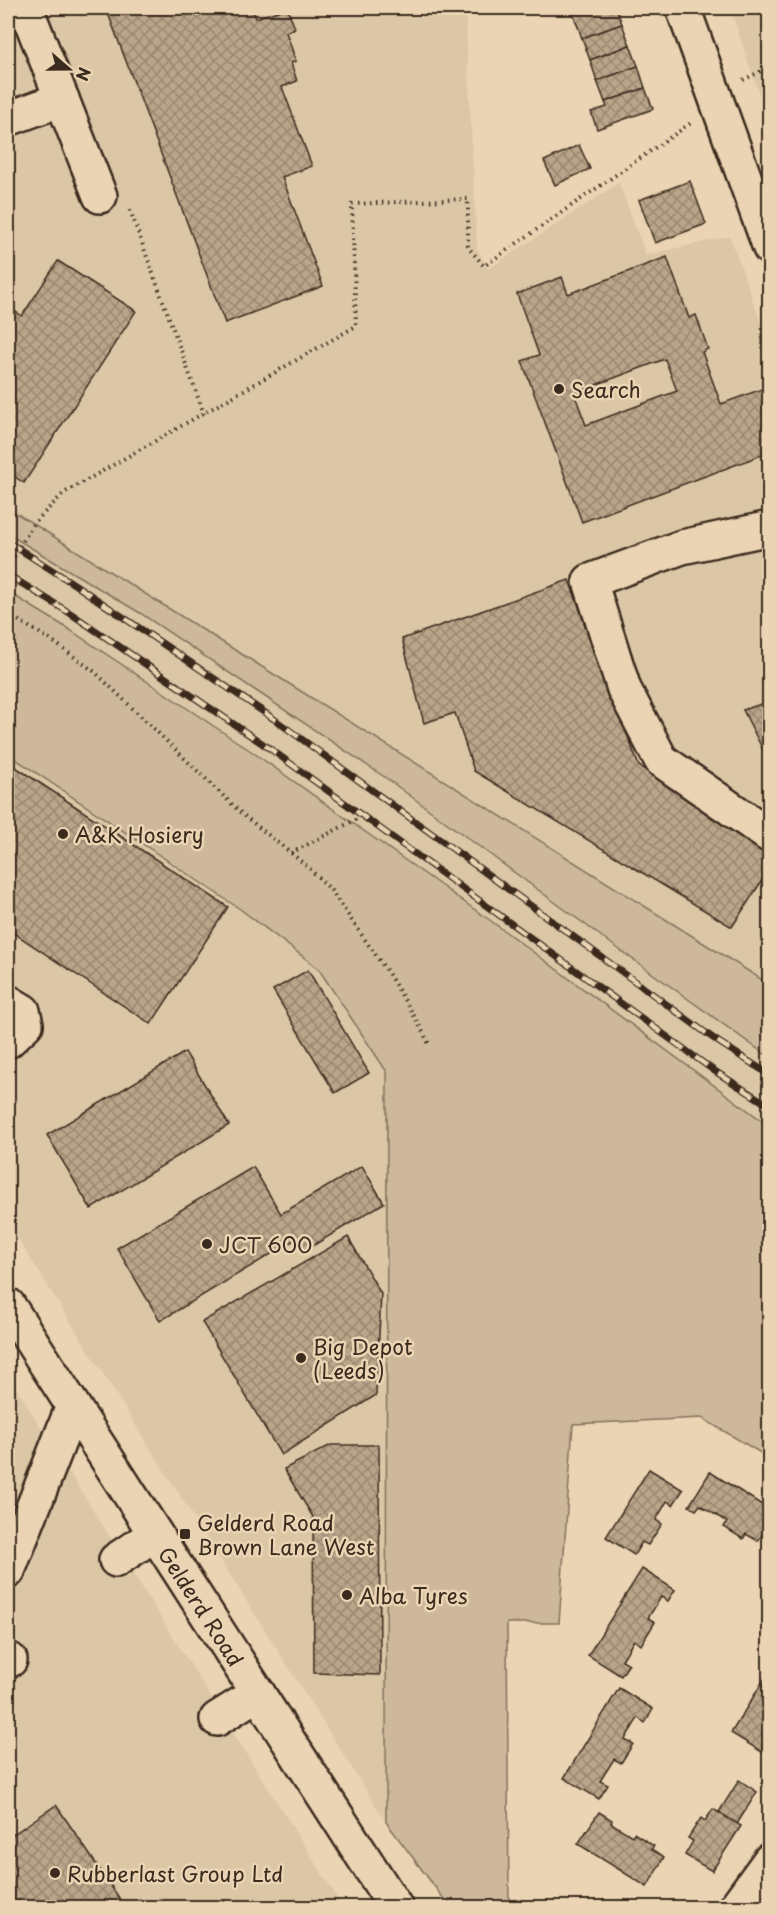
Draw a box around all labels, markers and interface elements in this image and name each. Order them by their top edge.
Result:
north arrow [39,39,99,99]
text: N [71,64,97,85]
place label: Search [571,373,641,405]
marker: Search [552,382,566,396]
place label: A&K Hosiery [75,818,204,850]
marker: A&K Hosiery [56,827,70,841]
place label: JCT 600 [219,1228,313,1260]
marker: JCT 600 [200,1237,214,1251]
place label: Big Depot (Leeds) [313,1330,412,1386]
marker: Big Depot (Leeds) [294,1351,308,1365]
place label: Gelderd Road Brown Lane West [197,1506,374,1562]
marker: Gelderd Road Brown Lane West [178,1527,192,1541]
street label: Gelderd Road [151,1540,252,1672]
place label: Alba Tyres [359,1579,468,1611]
marker: Alba Tyres [340,1588,354,1602]
place label: Rubberlast Group Ltd [67,1857,283,1889]
marker: Rubberlast Group Ltd [48,1866,62,1880]

